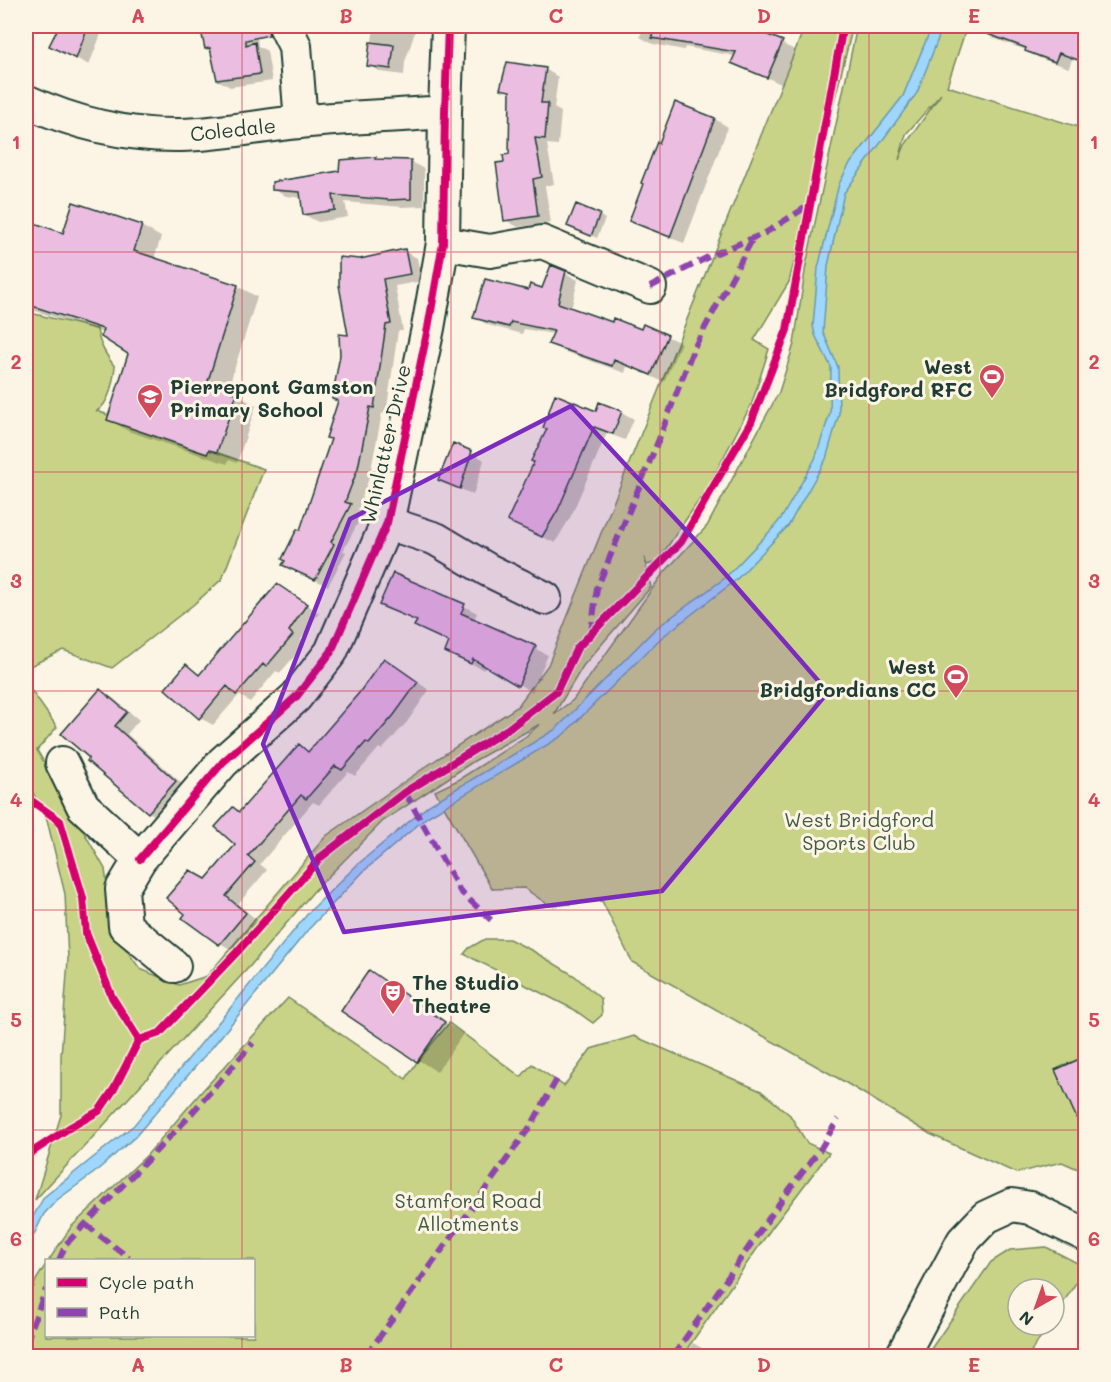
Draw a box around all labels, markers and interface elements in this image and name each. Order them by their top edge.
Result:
text: A [131,2,145,28]
text: B [339,2,353,28]
text: C [549,2,564,28]
text: D [757,2,771,28]
text: E [968,2,980,28]
street label: Coledale [189,112,277,146]
text: 1 [12,128,20,154]
text: 1 [1090,128,1098,154]
text: 2 [10,348,22,374]
text: 2 [1088,348,1100,374]
place label: West Bridgford RFC [824,353,972,402]
street label: Whinlatter Drive [354,362,416,526]
sports icon: West Bridgford RFC [977,362,1007,400]
place label: Pierrepont Gamston Primary School [170,373,374,422]
school or university icon: Pierrepont Gamston Primary School [135,382,165,420]
text: 3 [10,567,22,593]
text: 3 [1088,567,1100,593]
place label: West Bridgfordians CC [760,653,936,702]
sports icon: West Bridgfordians CC [941,662,971,700]
text: 4 [10,786,23,812]
text: 4 [1088,786,1101,812]
park label: West Bridgford Sports Club [784,806,934,855]
place label: The Studio Theatre [412,969,519,1018]
theatre icon: The Studio Theatre [378,978,408,1016]
text: 5 [10,1006,22,1032]
text: 5 [1088,1006,1100,1032]
park label: Stamford Road Allotments [394,1187,542,1236]
text: 6 [10,1225,22,1251]
text: 6 [1088,1225,1100,1251]
legend [45,1259,255,1337]
text: Cycle path [99,1270,194,1294]
north arrow [1006,1277,1066,1337]
text: Path [99,1300,139,1324]
text: N [1015,1307,1037,1331]
text: A [131,1351,145,1377]
text: B [339,1351,353,1377]
text: C [549,1351,564,1377]
text: D [757,1351,771,1377]
text: E [968,1351,980,1377]

